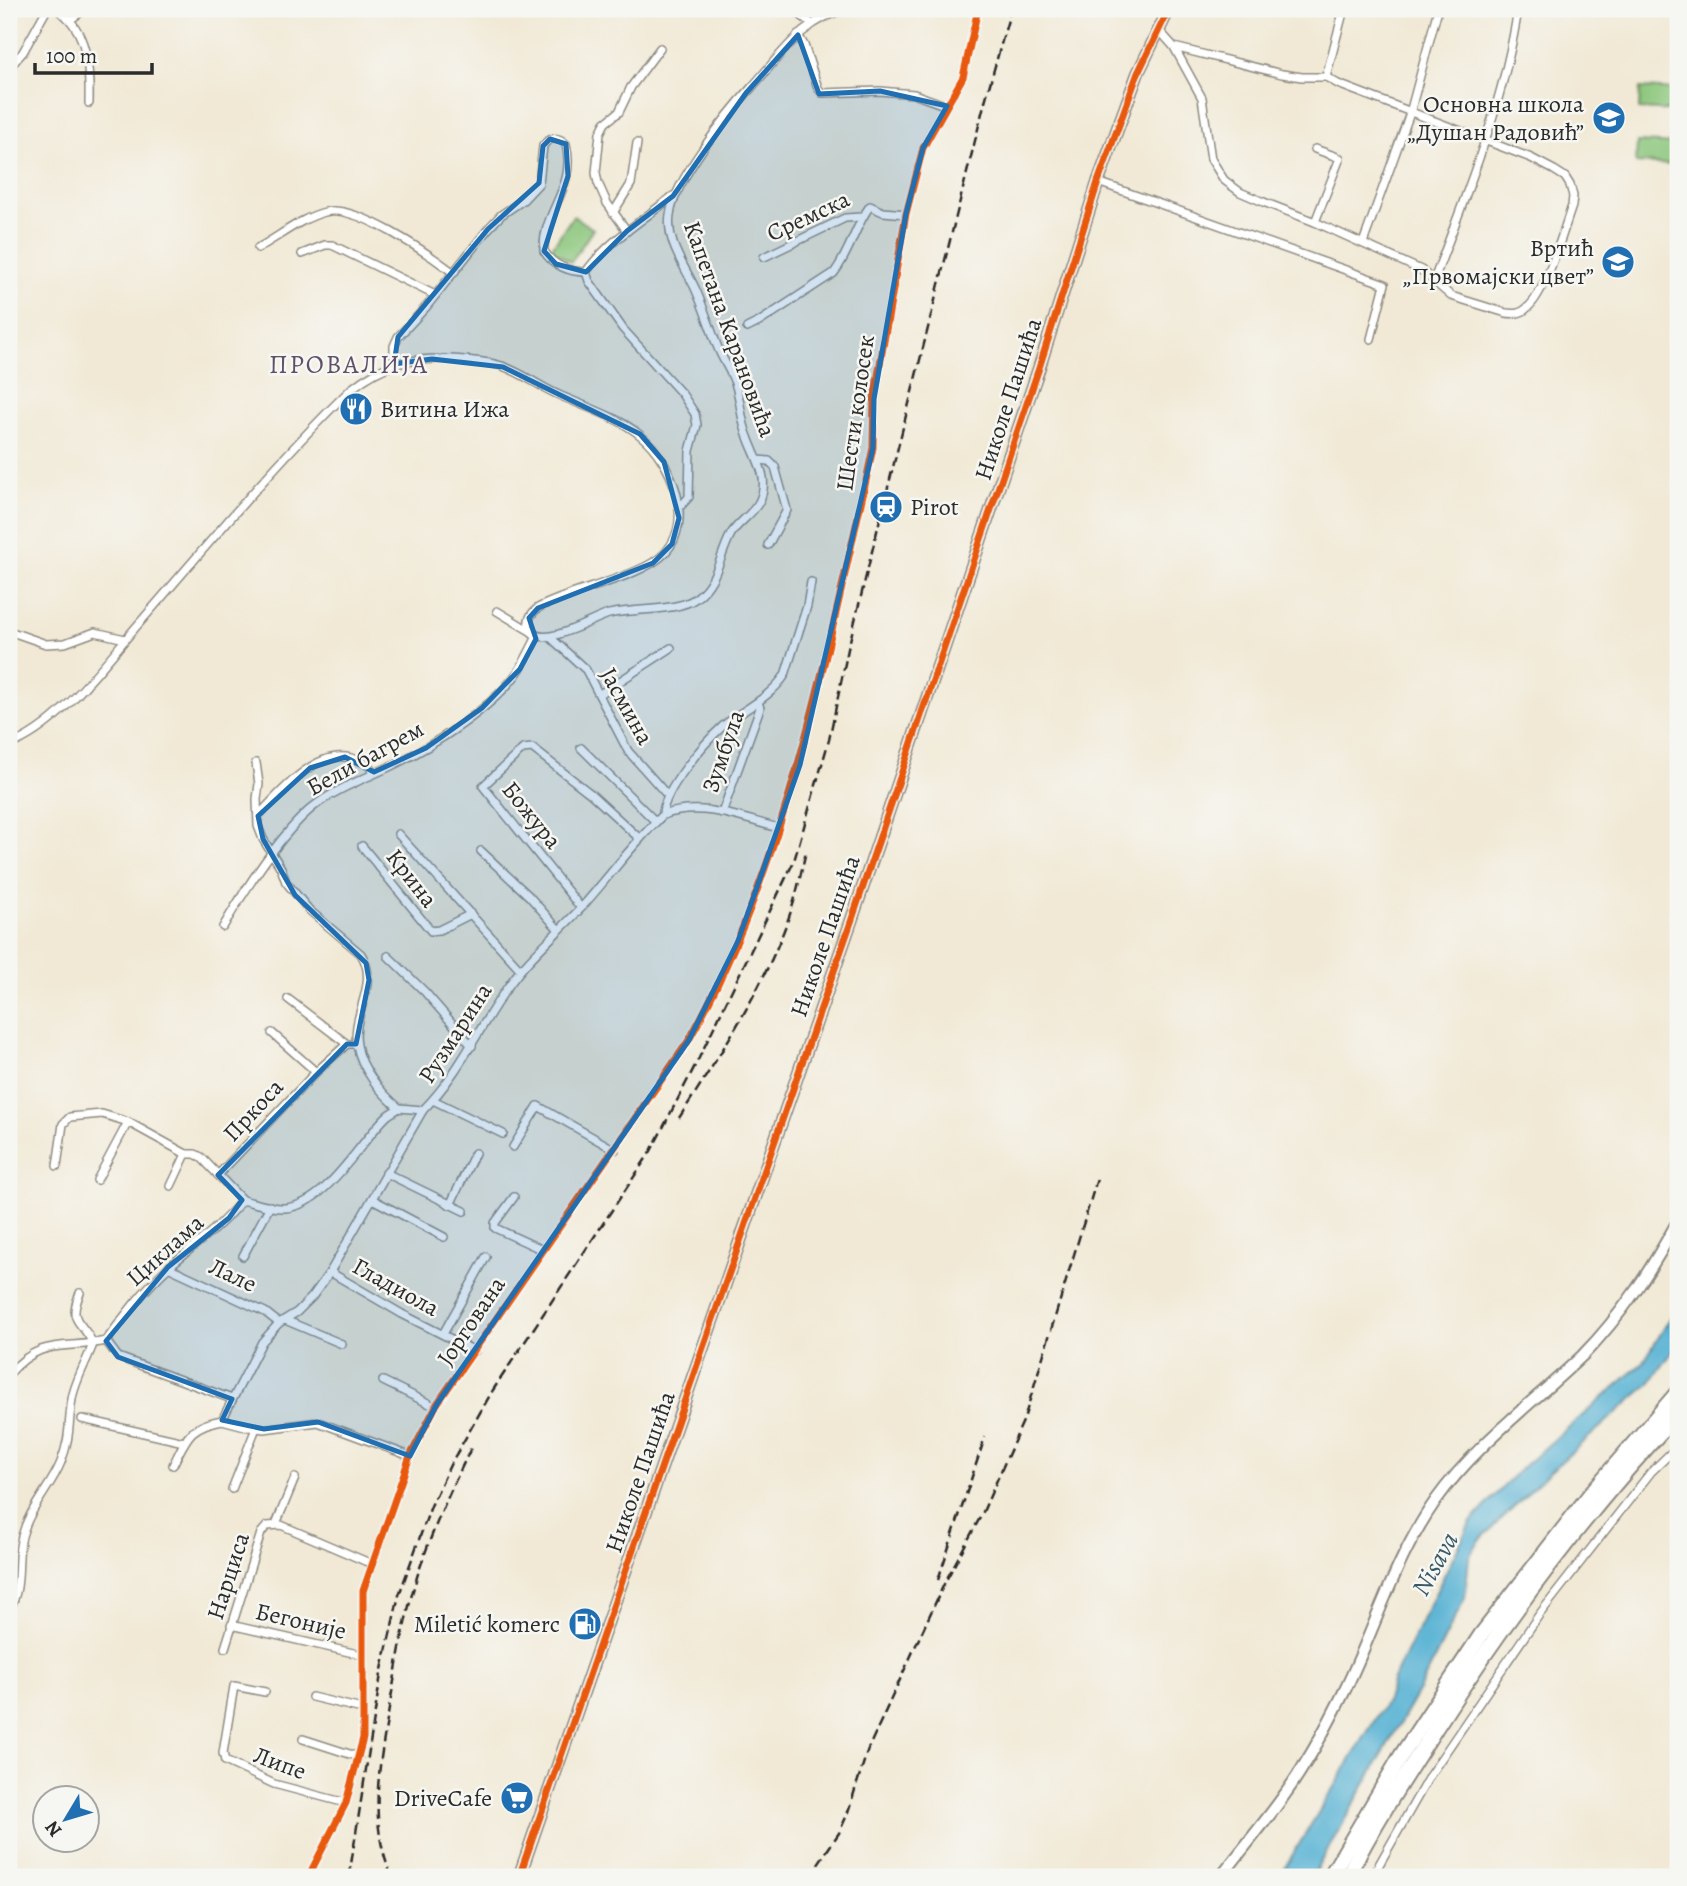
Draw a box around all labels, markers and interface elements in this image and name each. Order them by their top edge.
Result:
scale bar [35,32,152,76]
text: 100 m [46,42,97,70]
place label: Основна школа „Душан Радовић” [1407,88,1584,148]
school or university icon: Основна школа „Душан Радовић” [1590,99,1628,137]
street label: Сремска [761,183,855,249]
street label: Капетана Карановића [676,217,784,441]
place label: Вртић „Првомајски цвет” [1402,232,1594,292]
school or university icon: Вртић „Првомајски цвет” [1599,243,1637,281]
street label: Николе Пашића [967,314,1049,484]
street label: Шести колосек [828,333,882,493]
district label: ПРОВАЛИЈА [269,347,429,382]
restaurant icon: Витина Ижа [337,390,375,428]
place label: Витина Ижа [380,393,509,425]
station icon: Pirot [867,488,905,526]
place label: Pirot [910,491,959,523]
street label: Јасмина [593,662,661,750]
street label: Зумбула [694,705,752,797]
street label: Бели багрем [301,713,429,803]
street label: Божура [495,774,569,856]
street label: Крина [379,842,445,914]
street label: Николе Пашића [782,851,868,1021]
street label: Рузмарина [411,977,499,1089]
street label: Пркоса [216,1072,290,1148]
street label: Циклама [119,1207,211,1293]
street label: Лале [204,1250,262,1300]
street label: Гладиола [347,1250,445,1324]
street label: Јоргована [429,1270,513,1372]
street label: Николе Пашића [597,1387,683,1557]
water label: Nisava [1403,1526,1467,1602]
street label: Нарциса [199,1528,257,1624]
street label: Бегоније [252,1595,350,1647]
fuel station icon: Miletić komerc [566,1605,604,1643]
place label: Miletić komerc [414,1608,560,1640]
street label: Липе [249,1739,311,1787]
supermarket icon: DriveCafe [498,1779,536,1817]
place label: DriveCafe [394,1782,492,1814]
north arrow [32,1784,102,1854]
text: N [39,1815,68,1842]

